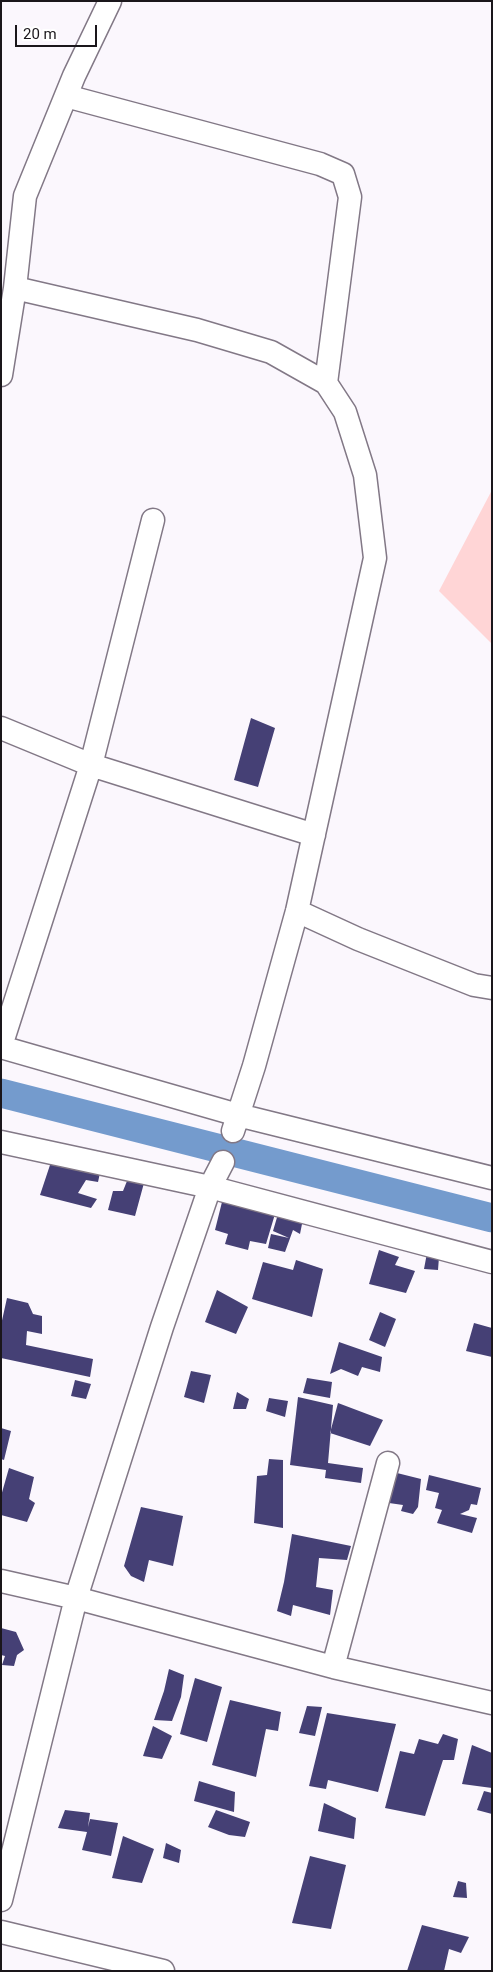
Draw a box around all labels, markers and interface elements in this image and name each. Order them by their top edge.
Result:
scale bar [18,15,100,47]
text: 20 m [23,25,57,43]

